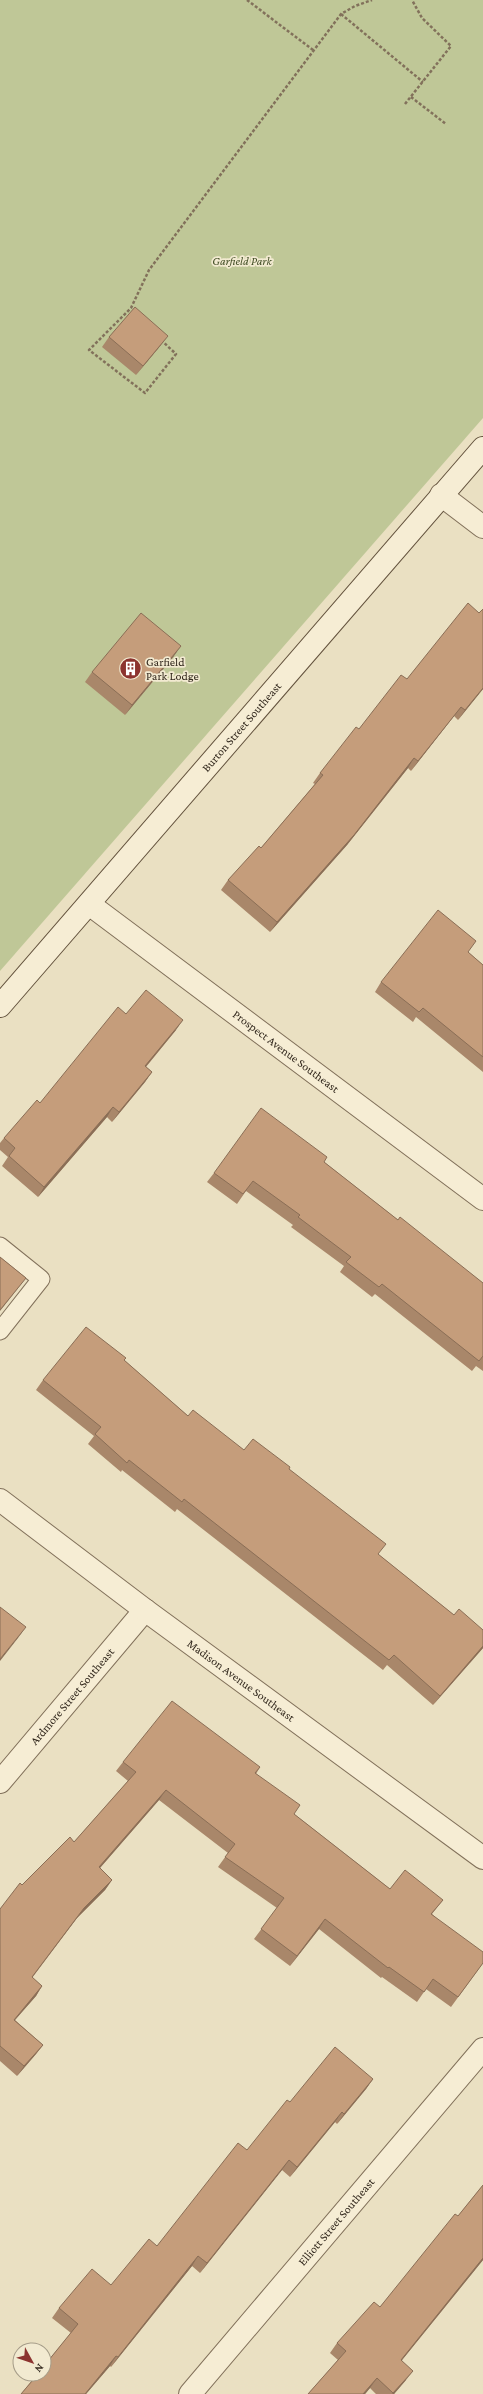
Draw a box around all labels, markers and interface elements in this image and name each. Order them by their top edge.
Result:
park label: Garfield Park [212,254,272,268]
place label: Garfield Park Lodge [146,655,199,683]
building icon: Garfield Park Lodge [117,656,143,682]
street label: Burton Street Southeast [199,679,285,775]
street label: Prospect Avenue Southeast [230,1007,343,1096]
street label: Madison Avenue Southeast [184,1636,298,1725]
street label: Ardmore Street Southeast [27,1644,118,1748]
street label: Elliott Street Southeast [295,2174,378,2268]
north arrow [12,2342,52,2382]
text: N [32,2362,47,2376]

